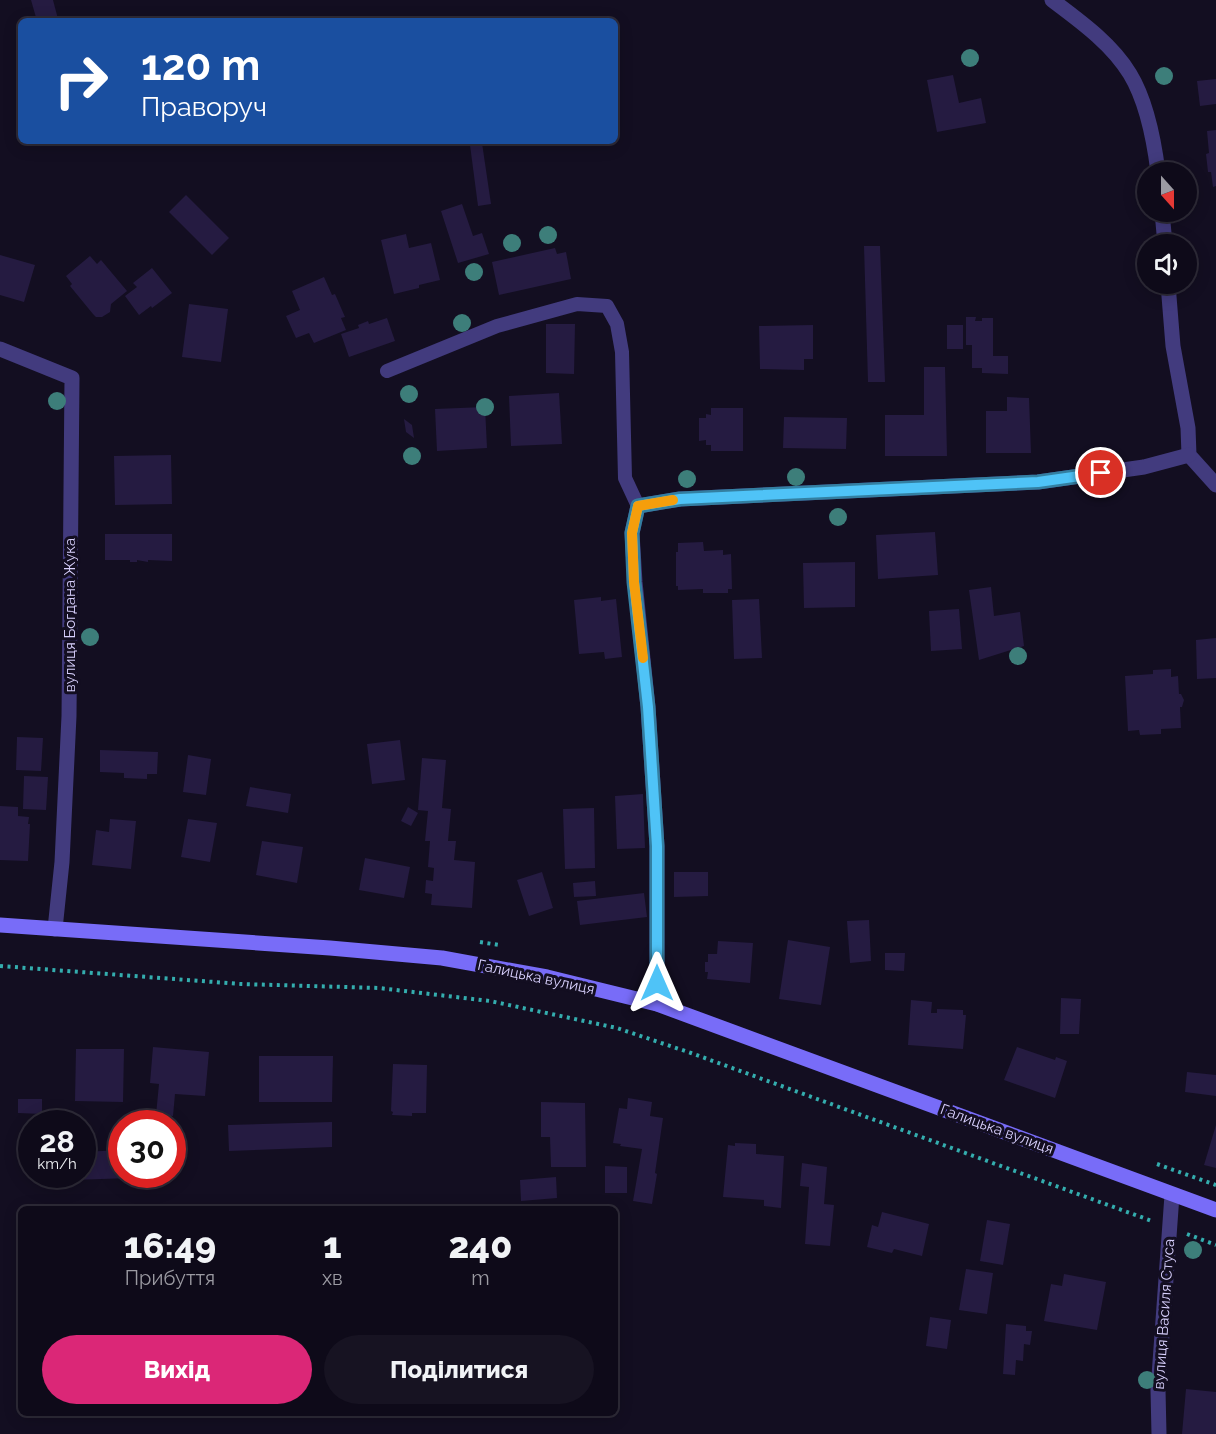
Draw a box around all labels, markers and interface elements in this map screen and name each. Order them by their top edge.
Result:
text: 120 m [141,41,260,90]
icon: right [42,42,120,120]
text: Праворуч [141,91,267,122]
north arrow [1137,162,1197,222]
map controls [1137,162,1197,294]
button: sound [1137,234,1197,294]
pin [1075,447,1126,498]
icon: arrive [1084,456,1117,489]
street label: вулиця Богдана Жука [61,538,79,692]
position arrow [625,951,689,1015]
street label: Галицька вулиця [476,956,596,998]
street label: Галицька вулиця [938,1100,1056,1158]
speed limit sign: 30 [108,1110,186,1188]
text: 28 [39,1124,75,1159]
text: km/h [37,1155,77,1173]
text: 16:49 [124,1224,216,1266]
text: 1 [323,1224,342,1266]
text: 240 [448,1224,512,1266]
street label: вулиця Василя Стуса [1150,1238,1178,1390]
text: Прибуття [125,1266,215,1290]
text: хв [322,1266,343,1290]
text: m [471,1266,490,1290]
button: Вихід [42,1335,312,1404]
button: Поділитися [324,1335,594,1404]

